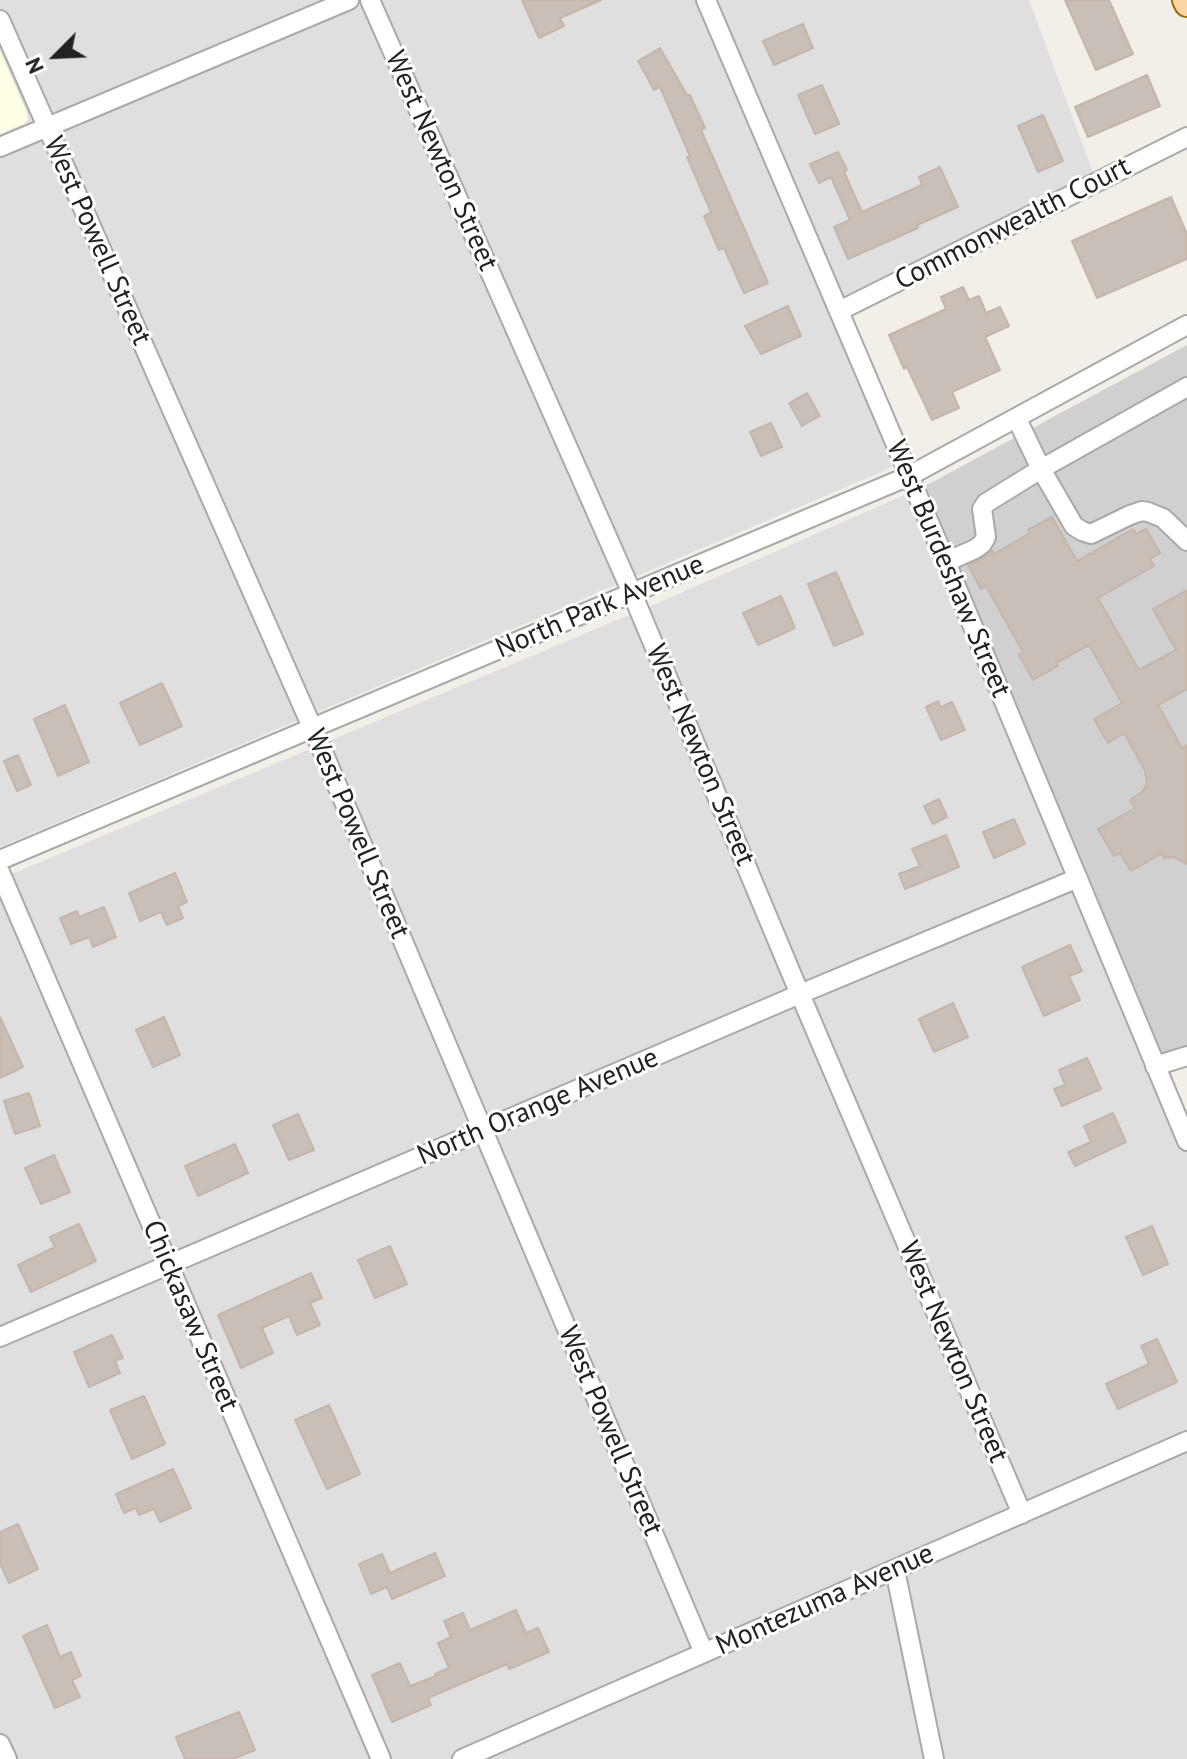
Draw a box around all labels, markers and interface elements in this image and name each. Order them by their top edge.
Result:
north arrow [16,16,96,96]
street label: West Newton Street [377,46,505,276]
text: N [18,53,50,78]
street label: West Powell Street [36,132,158,350]
street label: Commonwealth Court [890,150,1136,298]
street label: West Burdeshaw Street [879,435,1017,703]
street label: North Park Avenue [491,548,709,666]
street label: West Newton Street [638,639,762,871]
street label: West Powell Street [298,724,416,944]
street label: North Orange Avenue [412,1041,664,1173]
street label: Chickasaw Street [135,1216,245,1416]
street label: West Newton Street [891,1236,1015,1468]
street label: West Powell Street [551,1321,669,1541]
street label: Montezuma Avenue [711,1537,939,1663]

